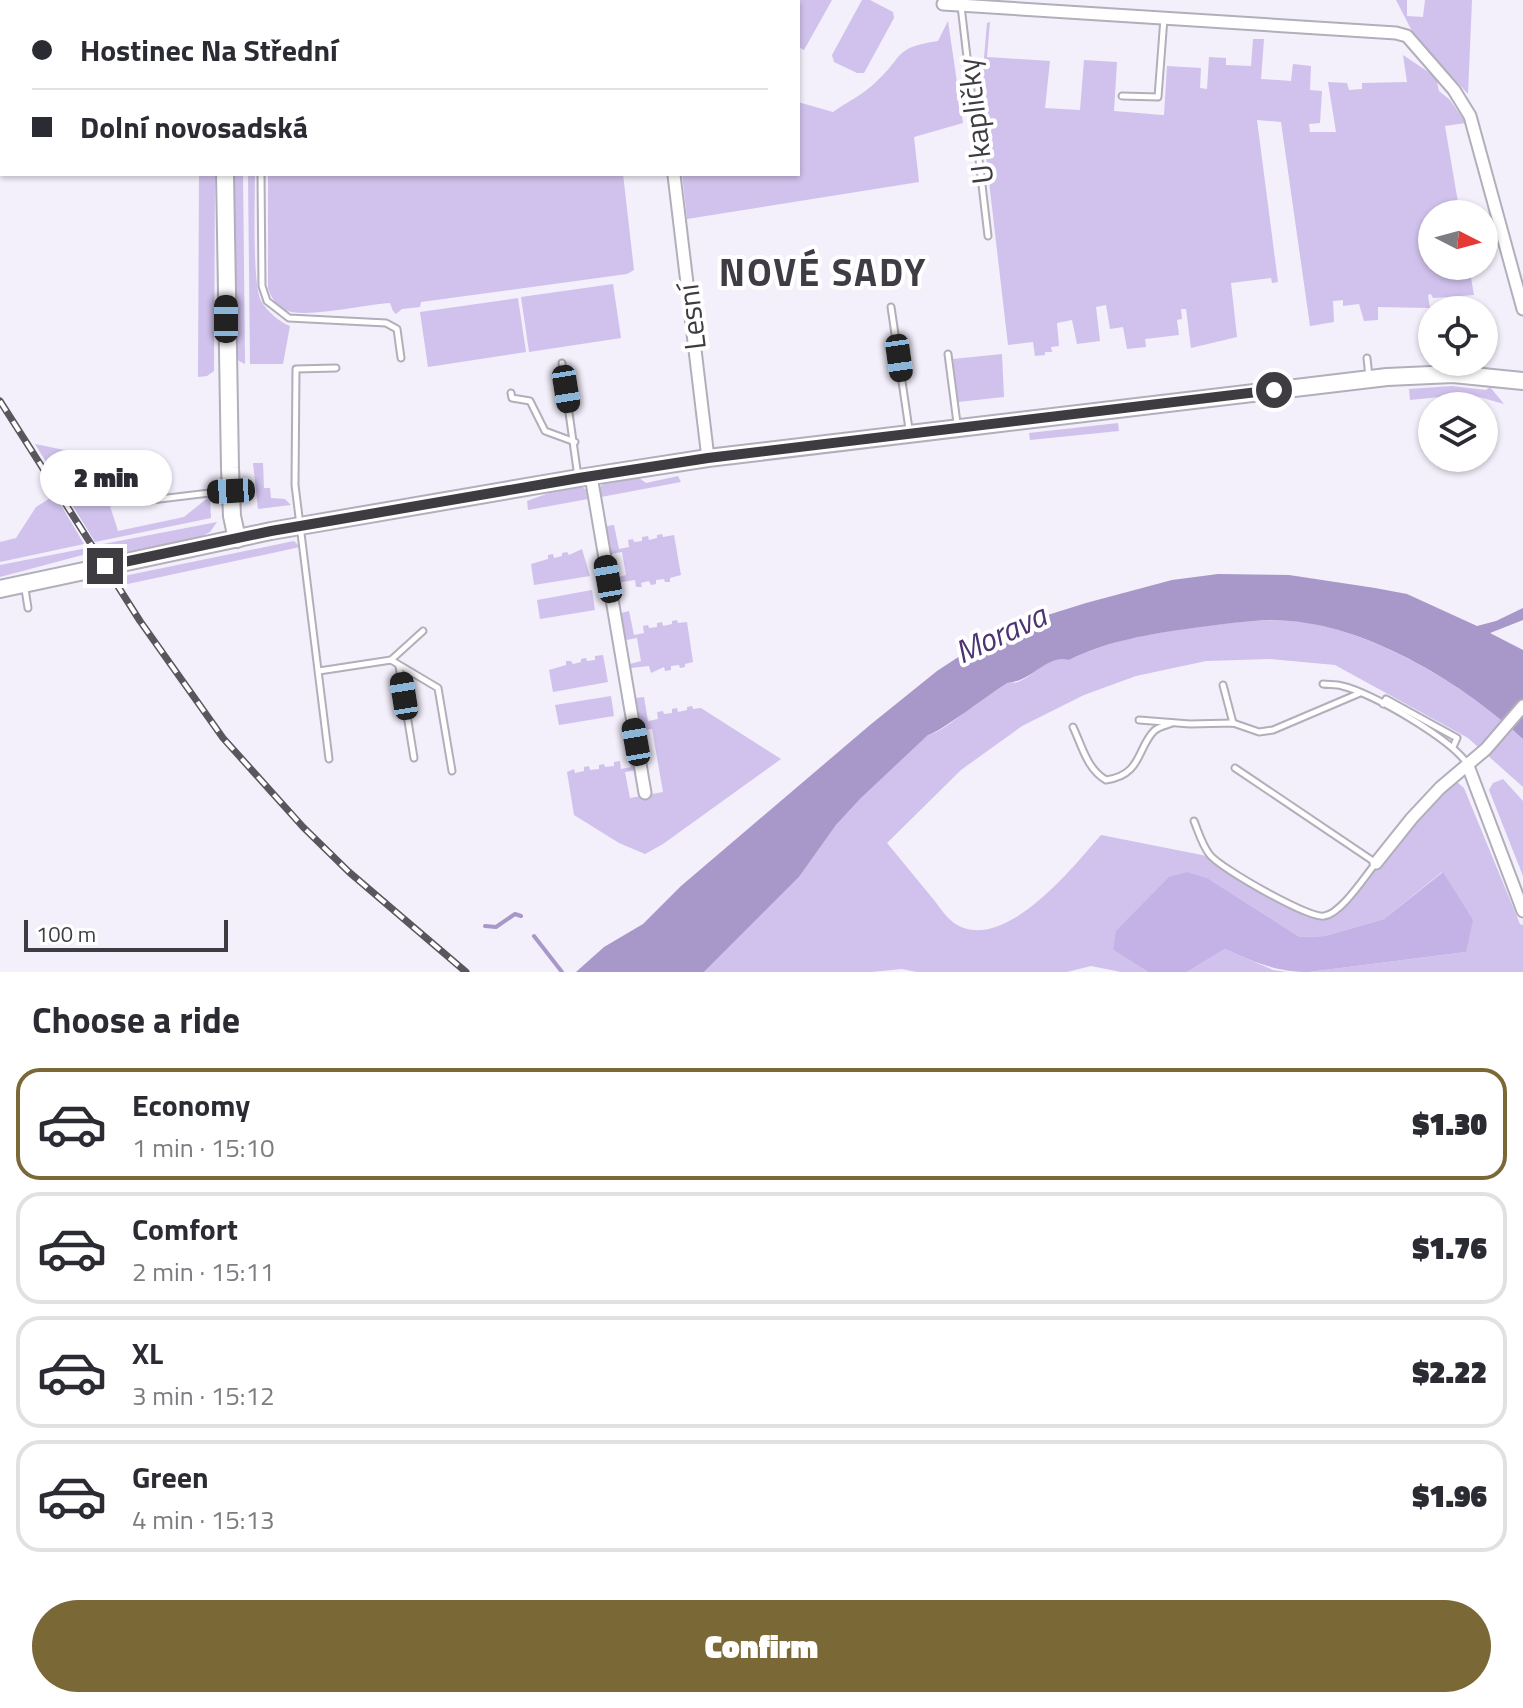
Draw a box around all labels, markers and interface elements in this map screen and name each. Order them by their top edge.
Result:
text: Hostinec Na Střední [80,27,338,73]
street label: U kapličky [944,55,1006,187]
text: Dolní novosadská [80,104,308,150]
north arrow [1418,200,1498,280]
map controls [1418,200,1498,472]
district label: NOVÉ SADY [719,243,927,301]
street label: Lesní [664,279,718,353]
car [214,295,238,343]
button: locate [1418,296,1498,376]
car [884,333,914,383]
car [550,363,582,415]
route start [1256,372,1292,408]
button: layers [1418,392,1498,472]
callout: 2 min [39,450,171,506]
text: 2 min [74,458,138,497]
car [206,478,256,504]
route end [87,548,123,584]
car [592,553,624,605]
water label: Morava [946,590,1056,675]
car [388,670,420,722]
car [620,716,652,768]
scale bar [24,916,228,952]
text: 100 m [36,917,96,951]
text: Choose a ride [32,992,240,1047]
text: Economy [132,1082,250,1128]
icon: car [36,1088,108,1160]
text: $1.30 [1413,1101,1487,1147]
text: 1 min · 15:10 [132,1128,275,1167]
text: Comfort [132,1206,238,1252]
icon: car [36,1212,108,1284]
text: $1.76 [1413,1225,1487,1271]
text: 2 min · 15:11 [132,1252,275,1291]
text: XL [132,1330,163,1376]
icon: car [36,1336,108,1408]
text: $2.22 [1413,1349,1487,1395]
text: 3 min · 15:12 [132,1376,275,1415]
text: Green [132,1454,209,1500]
icon: car [36,1460,108,1532]
text: $1.96 [1413,1473,1487,1519]
text: 4 min · 15:13 [132,1500,275,1539]
button: Confirm [32,1600,1491,1692]

